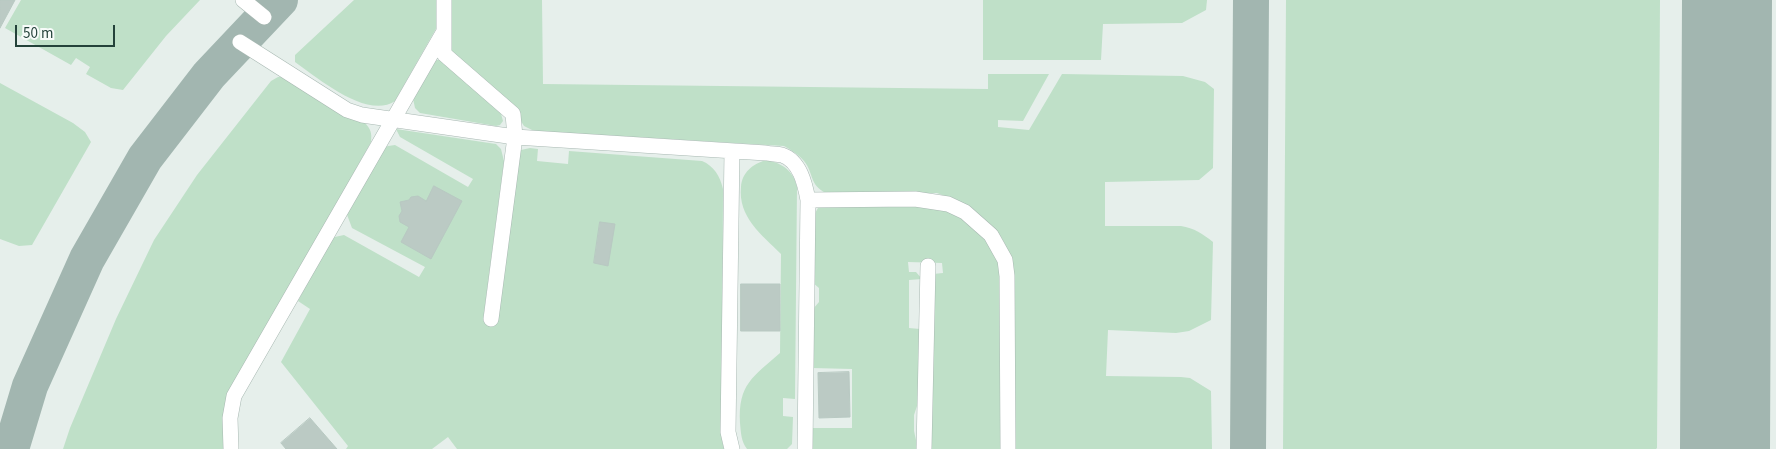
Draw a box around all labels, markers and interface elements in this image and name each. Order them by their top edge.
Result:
scale bar [18,15,118,47]
text: 50 m [23,23,53,44]

